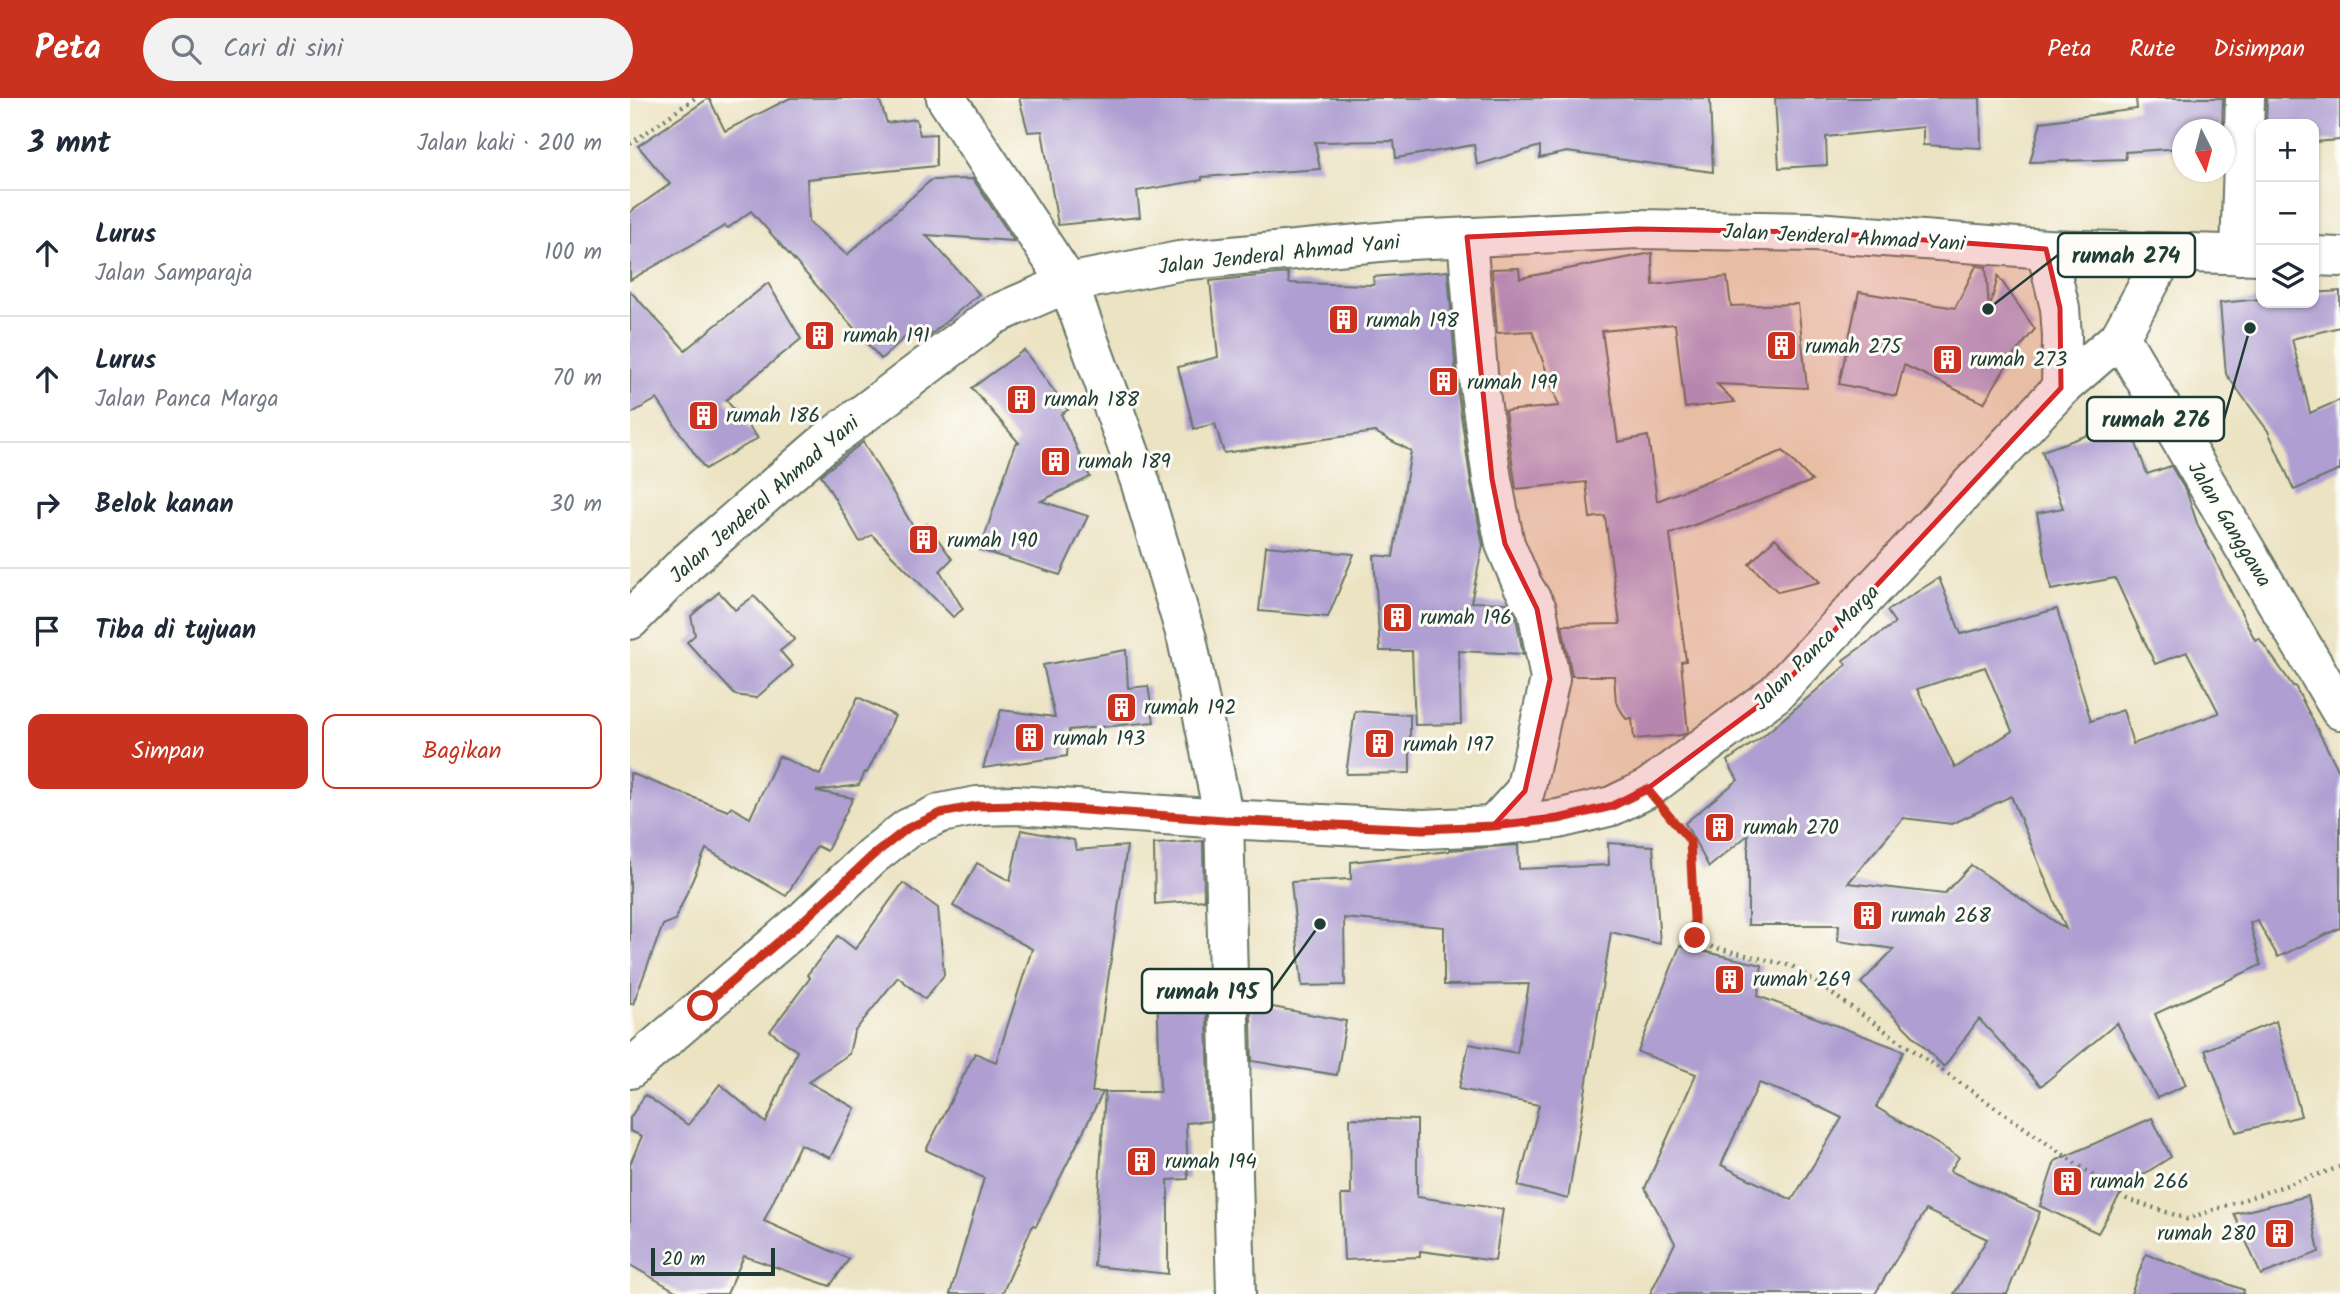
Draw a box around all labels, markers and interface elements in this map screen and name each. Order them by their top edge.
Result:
search box [143,18,633,81]
text: Peta [35,23,101,76]
text: Cari di sini [223,28,343,70]
icon: search [167,30,205,68]
text: Peta [2047,30,2092,69]
text: Rute [2130,30,2175,69]
text: Disimpan [2213,30,2305,69]
north arrow [2172,119,2235,182]
map controls [2256,119,2319,308]
button: + [2256,119,2319,182]
text: 3 mnt [28,120,111,168]
text: Jalan kaki · 200 m [417,126,602,162]
button: − [2256,182,2319,245]
text: Lurus [95,214,156,256]
street label: Jalan Jenderal Ahmad Yani [1722,216,1967,261]
street label: Jalan Jenderal Ahmad Yani [1157,226,1403,285]
callout: rumah 274 [2058,233,2195,277]
icon: ahead [28,234,66,272]
text: 100 m [544,235,602,271]
text: rumah 274 [2072,239,2181,275]
button: layers [2256,245,2319,308]
text: Jalan Samparaja [95,256,253,292]
building icon: rumah 198 [1326,303,1360,337]
place label: rumah 198 [1366,305,1459,338]
building icon: rumah 191 [803,318,837,352]
place label: rumah 191 [843,320,930,353]
building icon: rumah 275 [1765,329,1799,363]
place label: rumah 275 [1805,331,1903,364]
text: Lurus [95,340,156,382]
building icon: rumah 273 [1930,342,1964,376]
place label: rumah 273 [1970,344,2067,377]
icon: ahead [28,360,66,398]
text: 70 m [552,361,602,397]
building icon: rumah 199 [1427,365,1461,399]
place label: rumah 199 [1467,367,1557,400]
text: Jalan Panca Marga [95,382,279,418]
building icon: rumah 188 [1004,382,1038,416]
place label: rumah 188 [1044,384,1140,417]
callout: rumah 276 [2087,397,2224,441]
building icon: rumah 186 [686,398,720,432]
place label: rumah 186 [726,400,820,433]
text: rumah 276 [2102,403,2210,439]
street label: Jalan Jenderal Ahmad Yani [663,407,868,592]
building icon: rumah 189 [1038,444,1072,478]
place label: rumah 189 [1078,446,1171,479]
street label: Jalan Ganggawa [2178,455,2279,594]
text: Belok kanan [95,484,234,526]
icon: right [28,486,66,524]
text: 30 m [550,487,602,523]
building icon: rumah 190 [907,523,941,557]
place label: rumah 190 [947,525,1038,558]
street label: Jalan Panca Marga [1746,577,1888,719]
building icon: rumah 196 [1380,600,1414,634]
place label: rumah 196 [1420,602,1512,635]
text: Tiba di tujuan [95,610,256,652]
icon: arrive [28,612,66,650]
building icon: rumah 192 [1104,690,1138,724]
place label: rumah 192 [1144,692,1236,725]
button: Simpan [28,714,308,789]
button: Bagikan [322,714,602,789]
building icon: rumah 193 [1013,721,1047,755]
place label: rumah 193 [1053,723,1145,756]
building icon: rumah 197 [1363,727,1397,761]
place label: rumah 197 [1403,729,1494,762]
building icon: rumah 270 [1703,810,1737,844]
place label: rumah 270 [1743,812,1839,845]
building icon: rumah 268 [1851,898,1885,932]
place label: rumah 268 [1891,900,1991,933]
route end [1679,922,1710,953]
building icon: rumah 269 [1713,962,1747,996]
place label: rumah 269 [1753,964,1850,997]
callout: rumah 195 [1142,969,1272,1013]
text: rumah 195 [1156,975,1260,1011]
route start [687,990,718,1021]
building icon: rumah 194 [1125,1144,1159,1178]
place label: rumah 194 [1165,1146,1257,1179]
building icon: rumah 266 [2050,1164,2084,1198]
place label: rumah 266 [2090,1166,2189,1199]
building icon: rumah 280 [2262,1216,2296,1250]
place label: rumah 280 [2157,1218,2256,1251]
scale bar [651,1245,775,1277]
text: 20 m [662,1245,705,1275]

